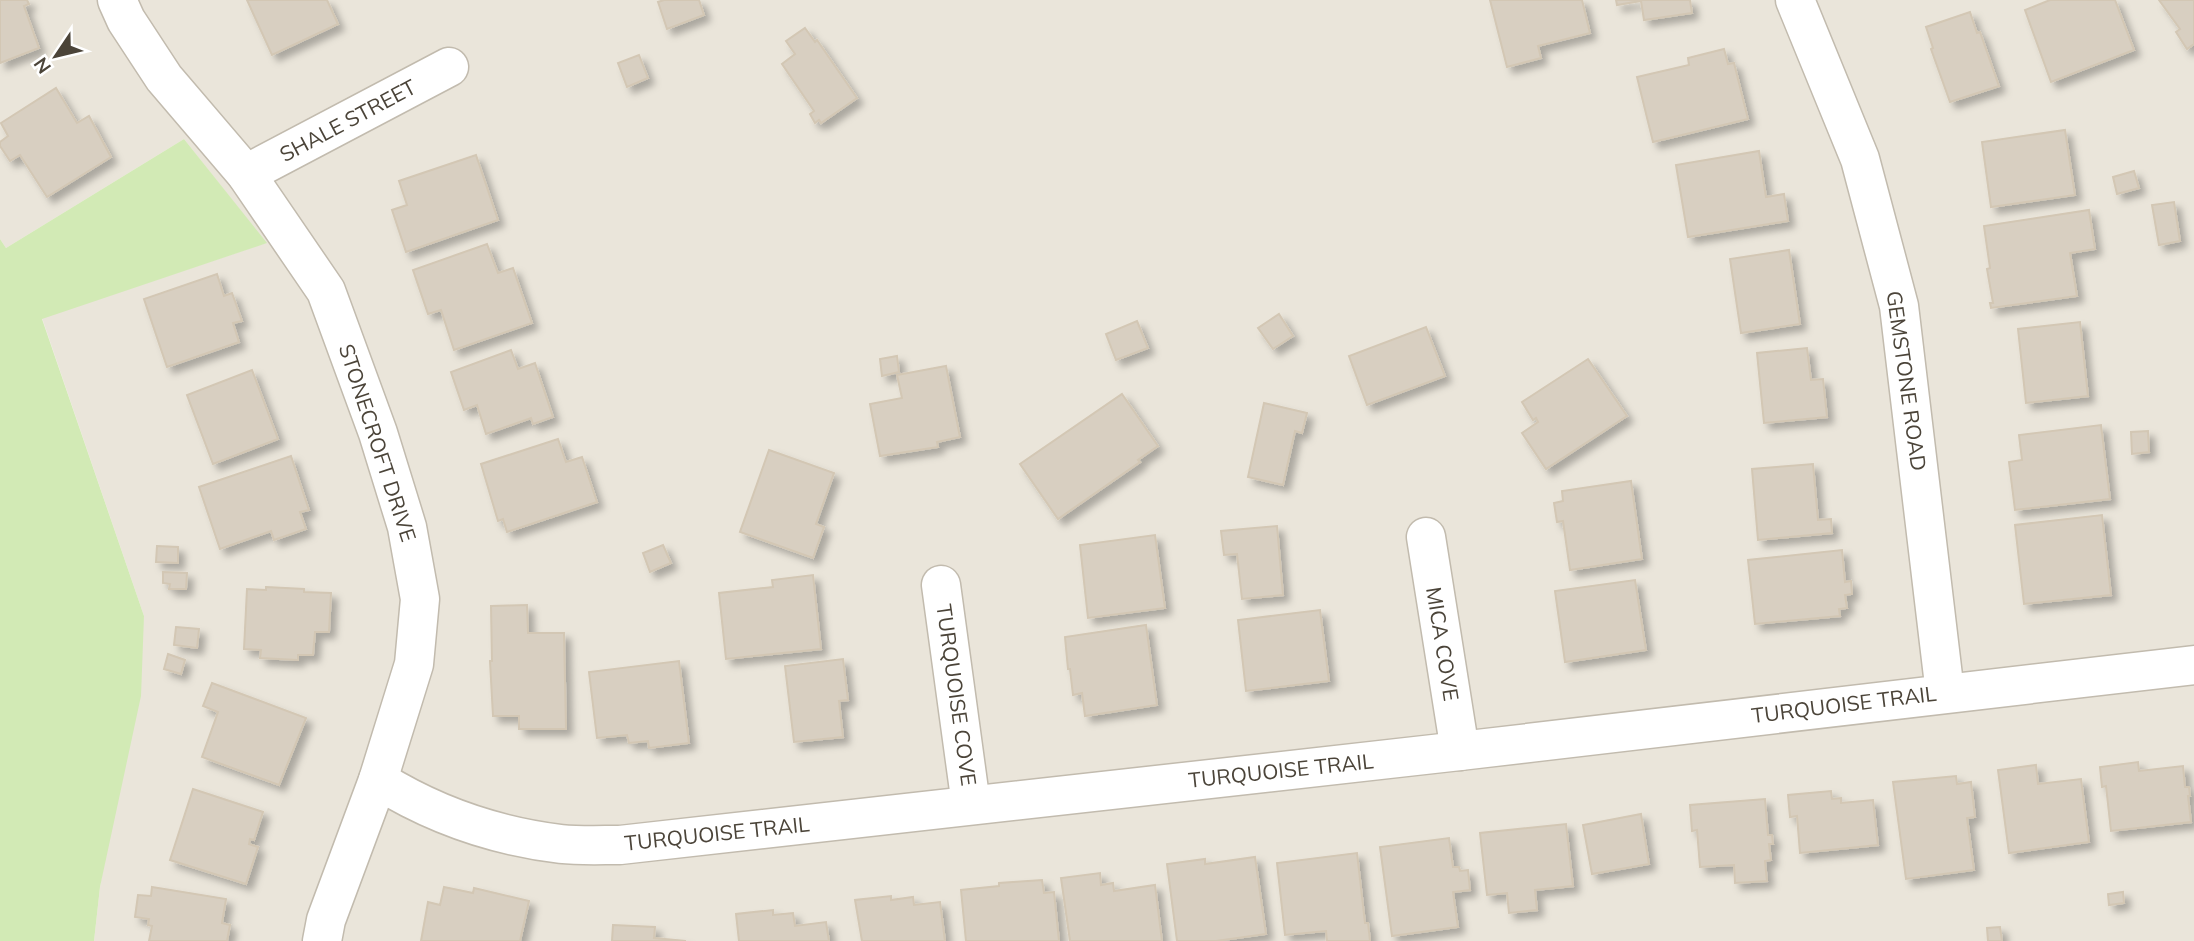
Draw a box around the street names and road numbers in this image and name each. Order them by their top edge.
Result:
street label: SHALE STREET [275,73,421,167]
street label: GEMSTONE ROAD [1881,289,1932,473]
street label: STONECROFT DRIVE [334,341,422,545]
street label: MICA COVE [1421,585,1465,703]
street label: TURQUOISE COVE [931,602,983,787]
street label: TURQUOISE TRAIL [1750,680,1938,728]
street label: TURQUOISE TRAIL [1187,747,1375,793]
street label: TURQUOISE TRAIL [623,810,811,856]

